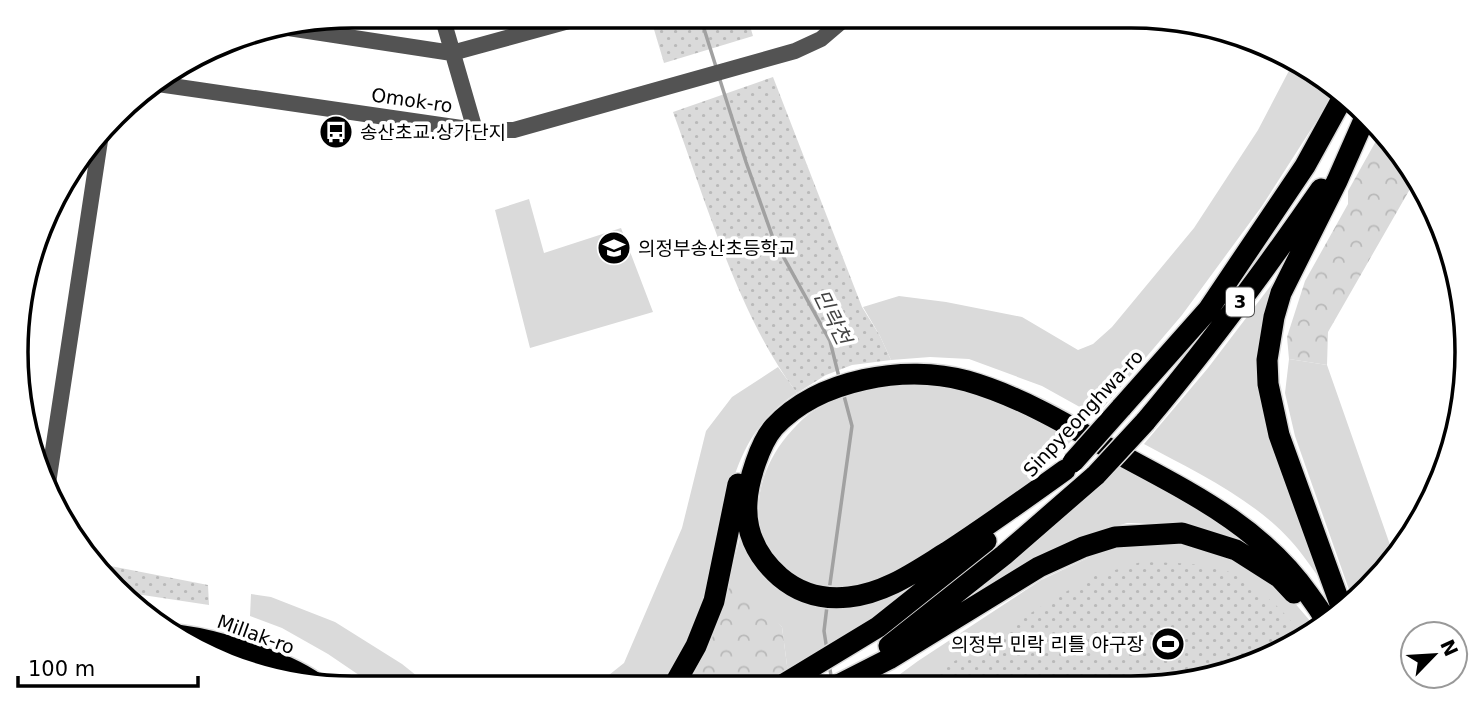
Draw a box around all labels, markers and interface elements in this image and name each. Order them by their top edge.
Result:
street label: Omok-ro [370,83,454,117]
bus stop icon: 송산초교.상가단지 [317,113,355,151]
place label: 송산초교.상가단지 [360,121,506,143]
school or university icon: 의정부송산초등학교 [595,229,633,267]
place label: 의정부송산초등학교 [638,237,795,259]
water label: 민락천 [809,286,857,351]
road number: 3 [1226,288,1254,316]
street label: Sinpyeonghwa-ro [1019,345,1147,481]
street label: Millak-ro [214,610,298,658]
north arrow [1399,620,1469,690]
sports icon: 의정부 민락 리틀 야구장 [1149,625,1187,663]
place label: 의정부 민락 리틀 야구장 [951,633,1144,655]
text: N [1436,636,1463,660]
scale bar [18,644,198,688]
text: 100 m [28,657,95,681]

